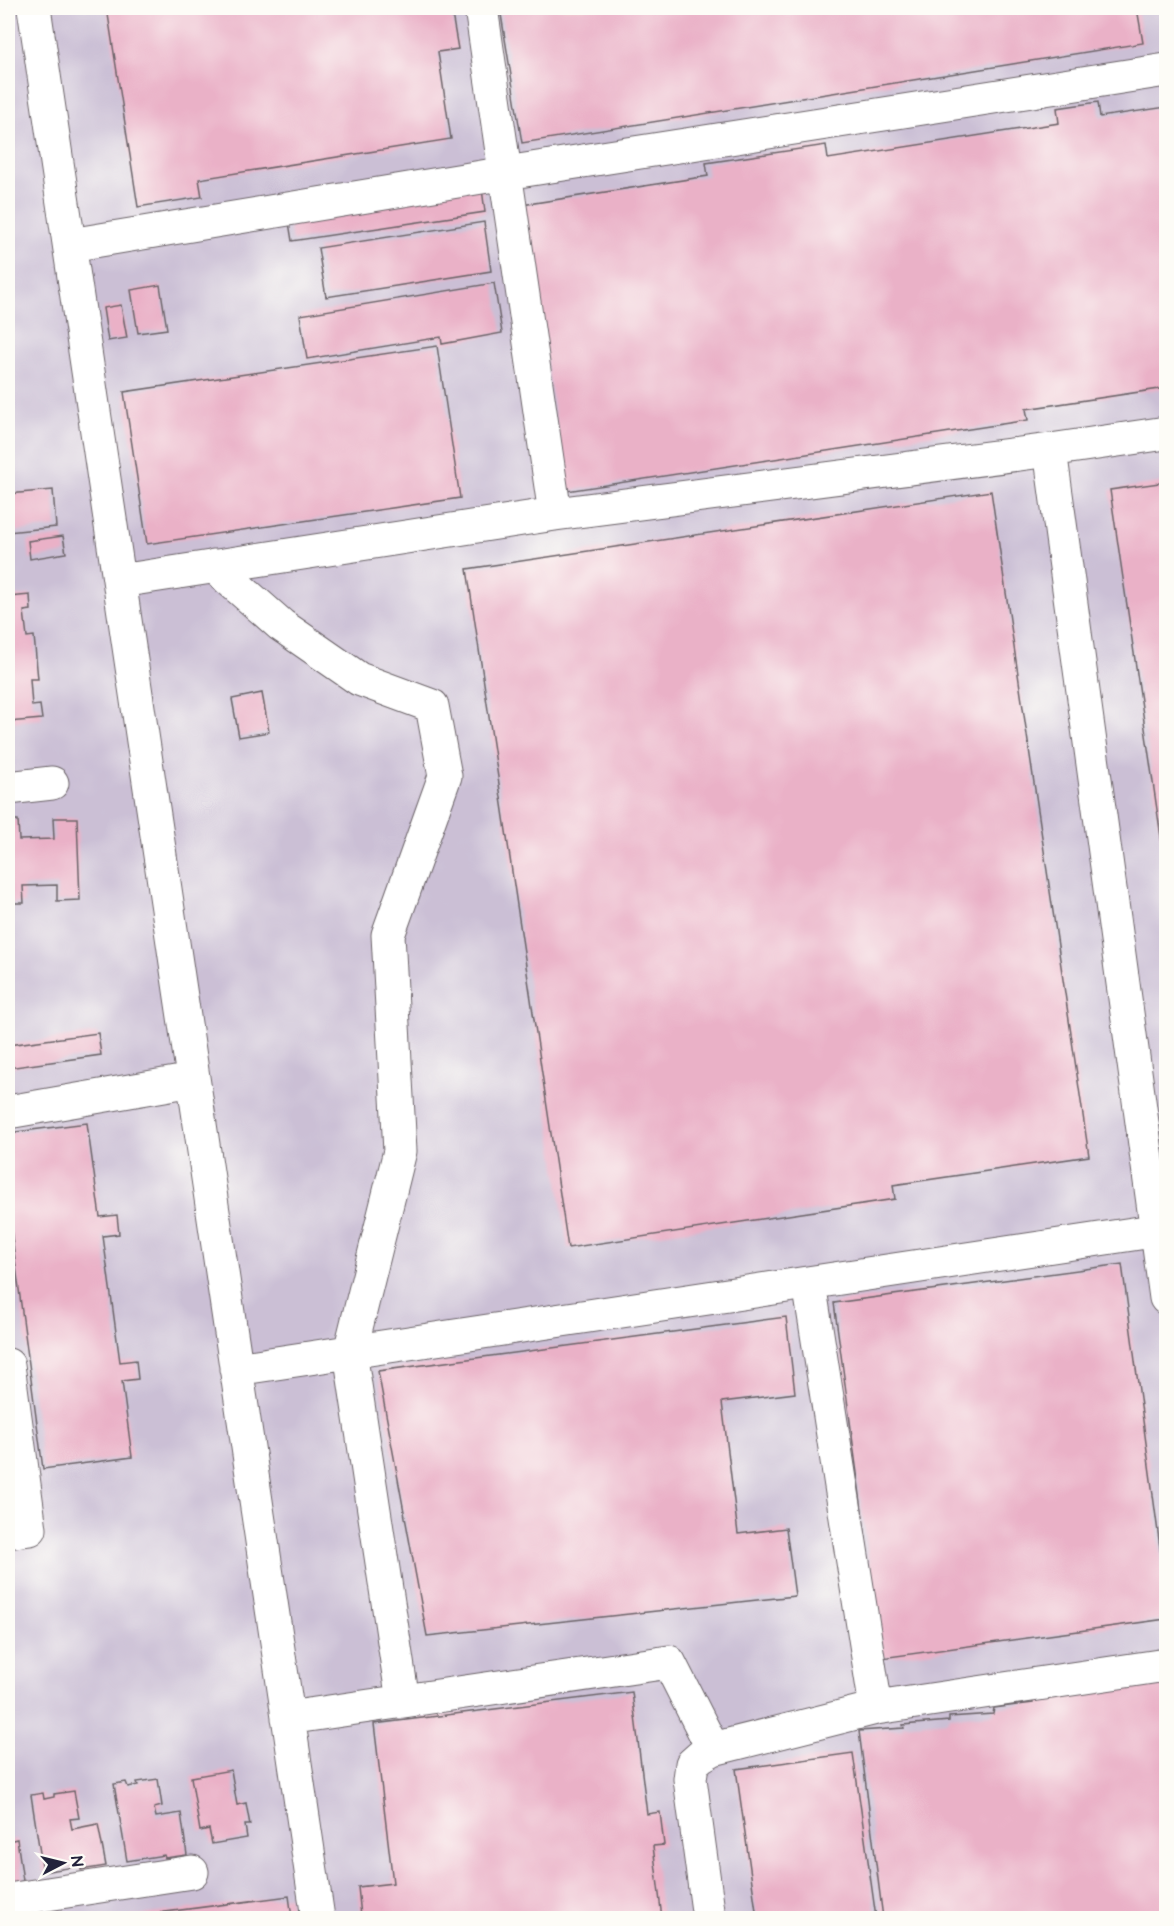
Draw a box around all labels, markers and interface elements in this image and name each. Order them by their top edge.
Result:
north arrow [33,1833,93,1893]
text: N [65,1855,88,1868]

